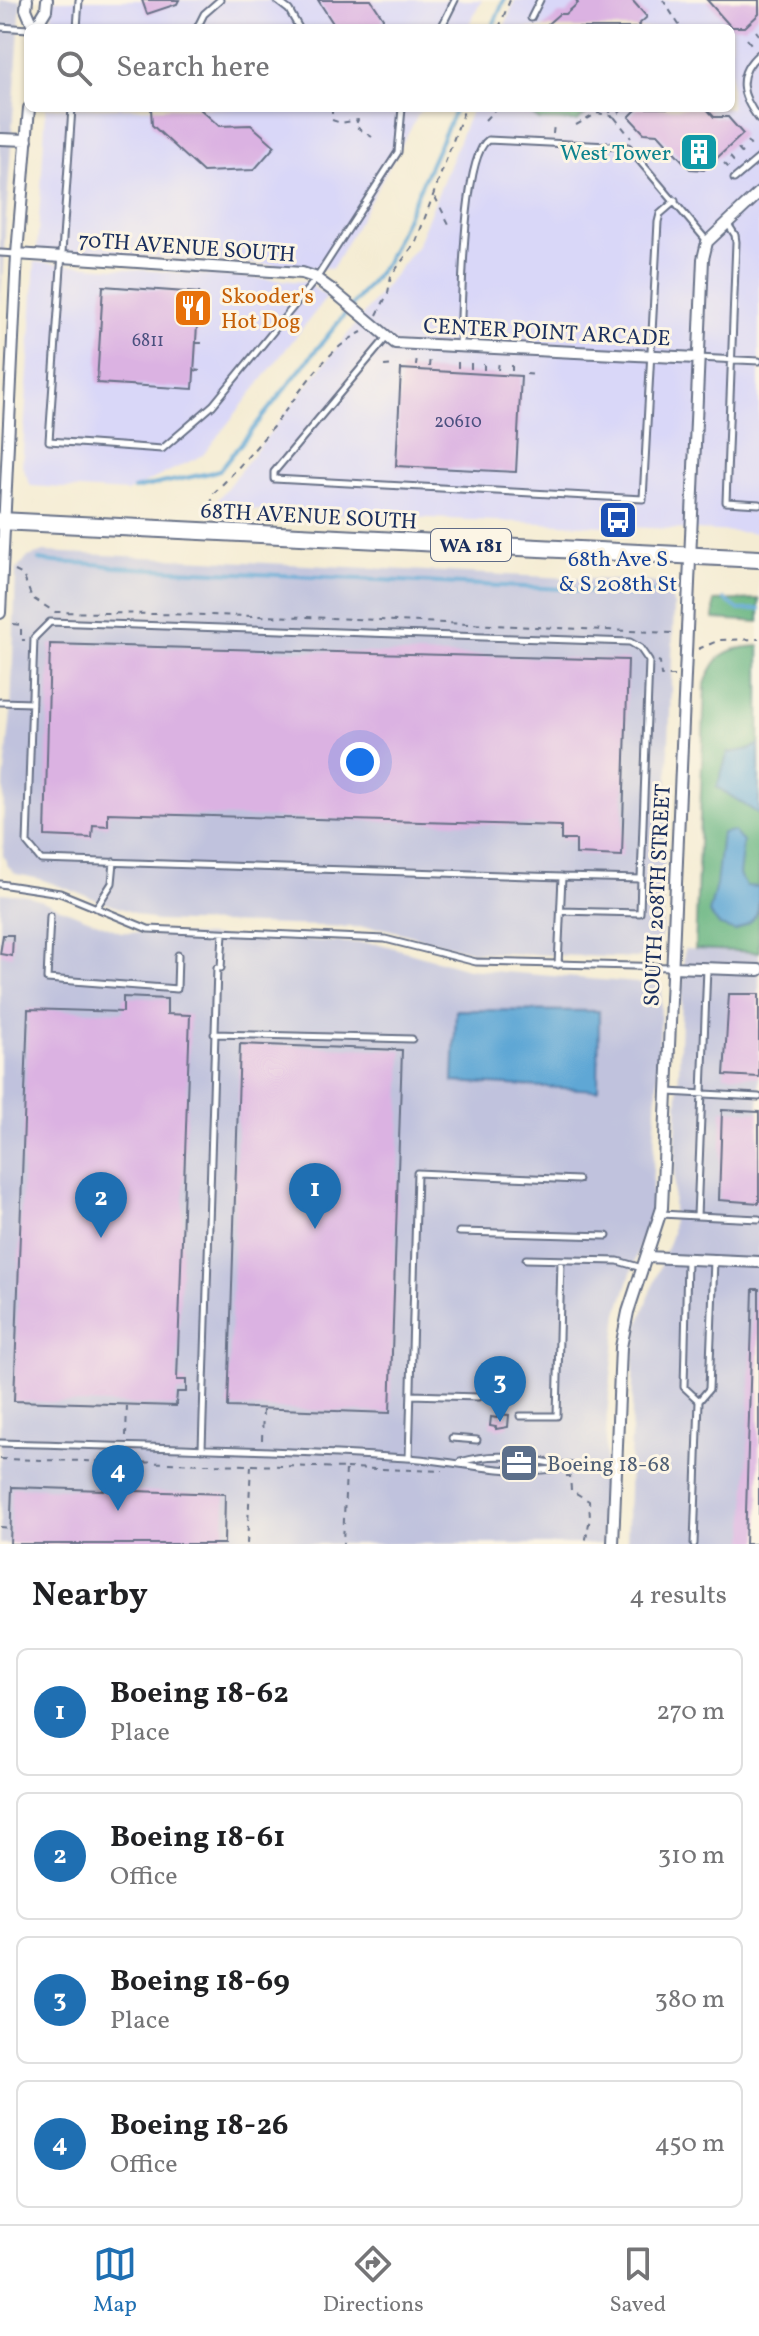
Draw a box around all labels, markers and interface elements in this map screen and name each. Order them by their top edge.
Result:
search box [24,24,735,112]
icon: search [52,46,96,90]
text: Search here [116,47,270,89]
building icon: West Tower [678,131,720,173]
place label: West Tower [560,139,671,170]
street label: 70TH AVENUE SOUTH [77,225,296,272]
place label: Skooder's Hot Dog [221,282,314,338]
restaurant icon: Skooder's Hot Dog [172,287,214,329]
street label: CENTER POINT ARCADE [422,312,671,355]
house number: 6811 [132,329,164,354]
house number: 20610 [434,410,482,435]
street label: 68TH AVENUE SOUTH [200,496,418,539]
bus stop icon: 68th Ave S & S 208th St [597,499,639,541]
road number: WA 181 [431,529,511,561]
place label: 68th Ave S & S 208th St [559,545,677,601]
your location [340,742,380,782]
street label: SOUTH 208TH STREET [637,783,680,1007]
pin: 1 [289,1163,341,1229]
pin: 2 [75,1172,127,1238]
pin: 3 [474,1356,526,1422]
office icon: Boeing 18-68 [498,1442,540,1484]
pin: 4 [92,1445,144,1511]
place label: Boeing 18-68 [547,1450,670,1481]
text: Nearby [32,1573,148,1620]
text: 4 results [629,1578,727,1614]
text: Boeing 18-62 [110,1673,289,1715]
text: 1 [55,1694,65,1730]
text: 270 m [656,1694,725,1730]
text: Place [110,1715,170,1751]
text: Boeing 18-61 [110,1817,285,1859]
text: 2 [53,1838,67,1874]
text: 310 m [658,1838,725,1874]
text: Office [110,1859,178,1895]
text: Boeing 18-69 [110,1961,290,2003]
text: 3 [53,1982,67,2018]
text: 380 m [655,1982,725,2018]
text: Place [110,2003,170,2039]
text: Boeing 18-26 [110,2105,288,2147]
text: 4 [52,2126,68,2162]
text: 450 m [654,2126,725,2162]
text: Office [110,2147,178,2183]
tab: Map [93,2242,137,2321]
tab: Directions [323,2242,424,2321]
tab: Saved [609,2242,666,2321]

